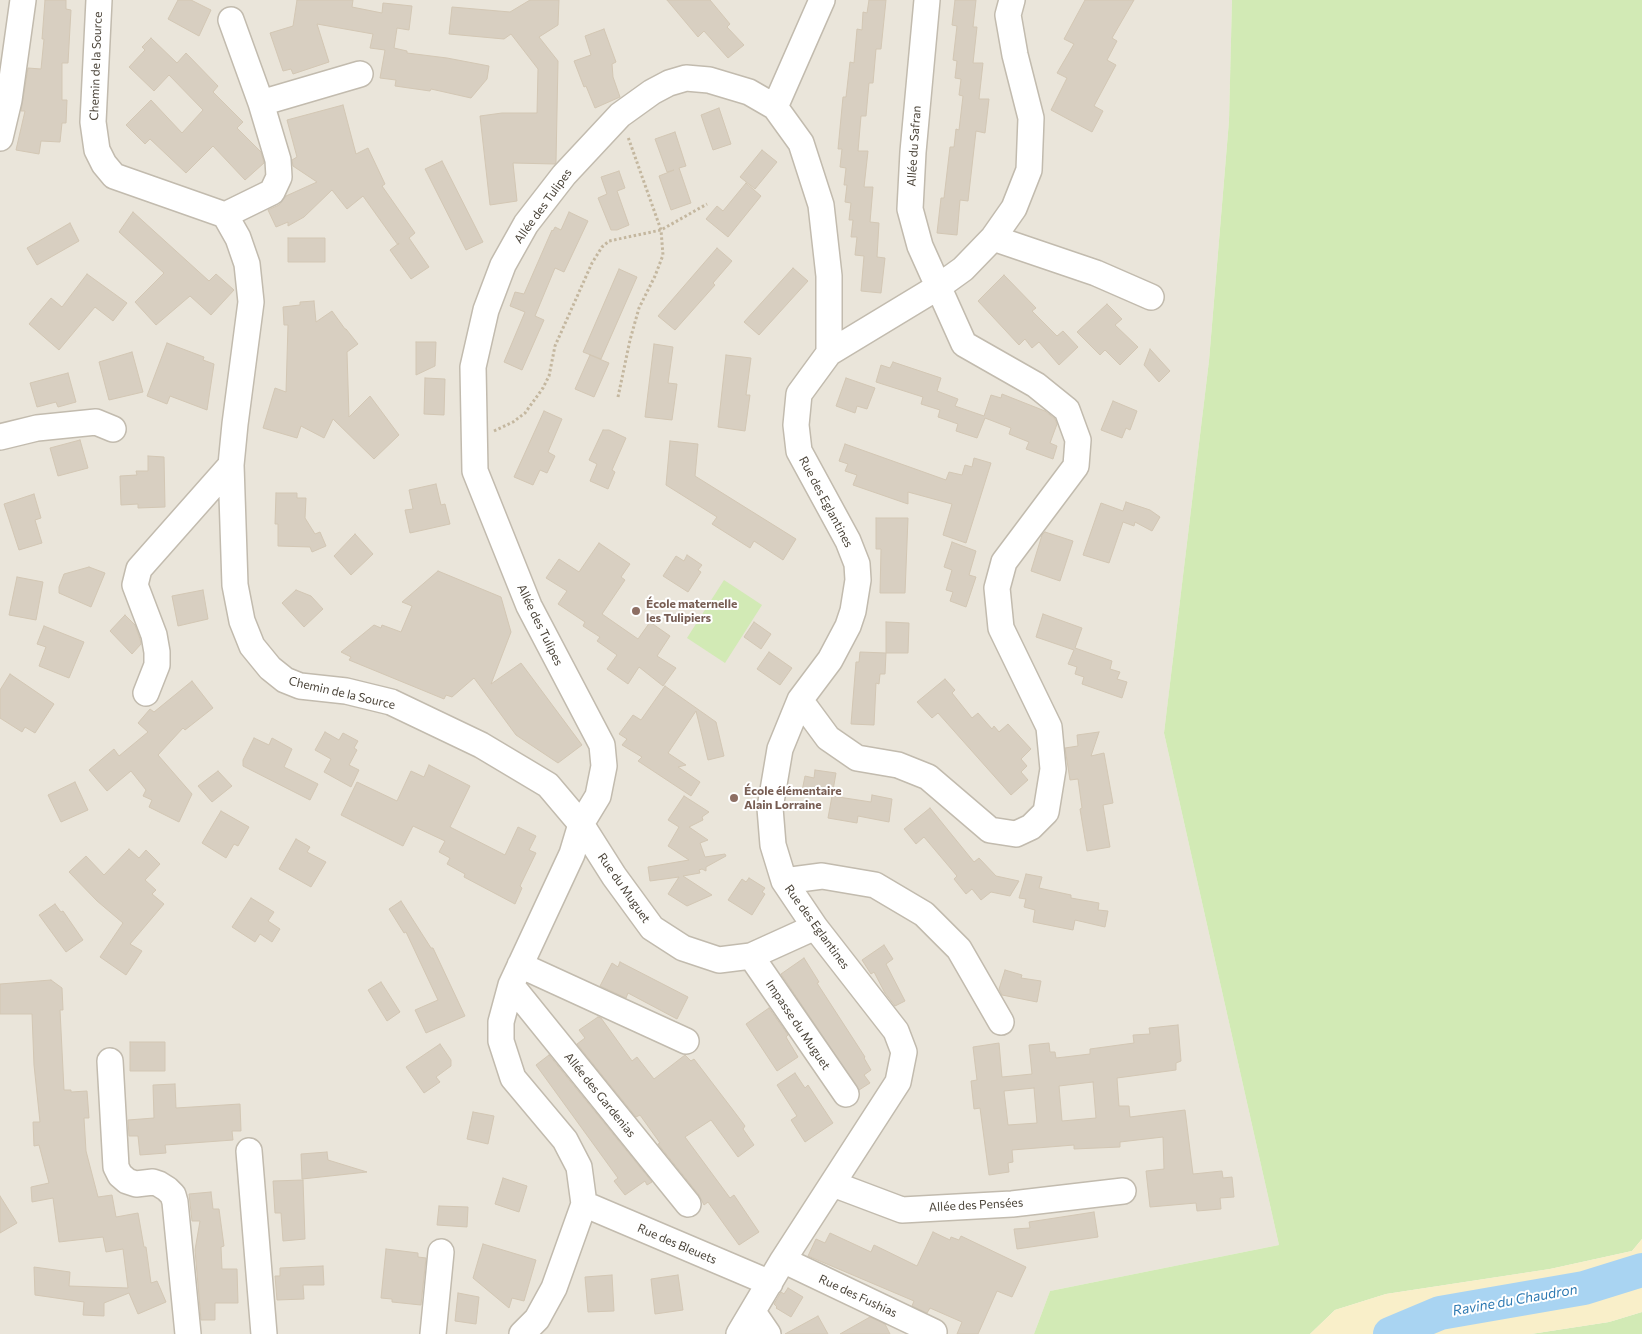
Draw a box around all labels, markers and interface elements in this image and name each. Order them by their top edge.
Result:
street label: Chemin de la Source [87,11,105,121]
street label: Allée du Safran [904,105,924,187]
street label: Allée des Tulipes [511,166,575,246]
street label: Rue des Eglantines [796,454,856,550]
street label: Allée des Tulipes [514,582,566,668]
place label: École maternelle les Tulipiers [646,597,737,625]
marker: École maternelle les Tulipiers [630,605,642,617]
street label: Chemin de la Source [287,674,397,712]
place label: École élémentaire Alain Lorraine [744,784,842,812]
marker: École élémentaire Alain Lorraine [728,792,740,804]
street label: Rue du Muguet [595,850,653,926]
street label: Rue des Eglantines [782,882,852,972]
street label: Impasse du Muguet [763,977,833,1073]
street label: Allée des Gardenias [561,1050,639,1140]
street label: Allée des Pensées [928,1195,1024,1215]
street label: Rue des Bleuets [635,1221,719,1267]
street label: Rue des Fushias [816,1272,900,1320]
water label: Ravine du Chaudron [1451,1281,1579,1319]

